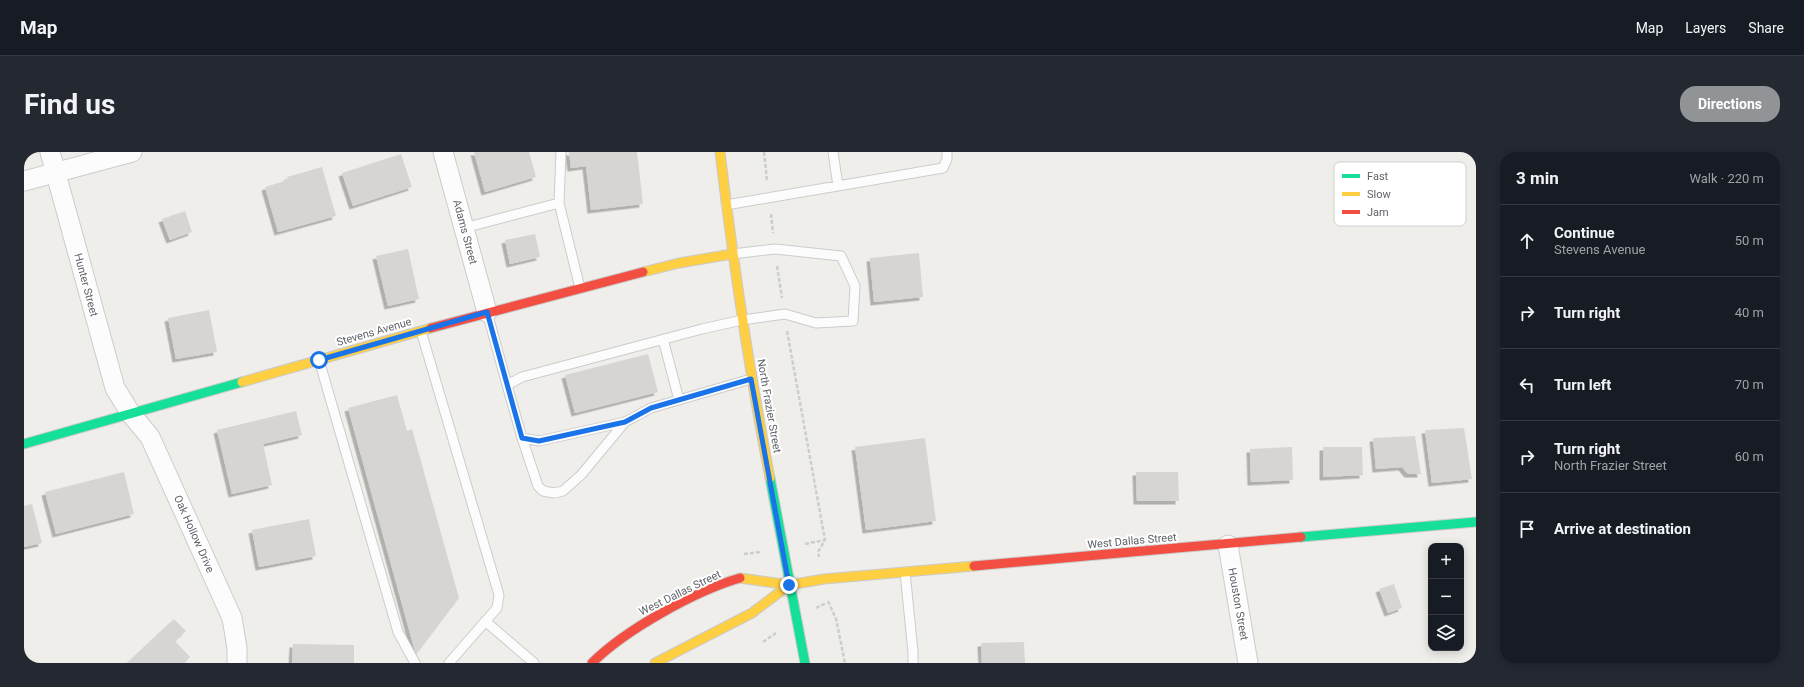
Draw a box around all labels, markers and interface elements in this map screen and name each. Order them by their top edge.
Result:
text: Map [20,16,58,39]
text: Map [1636,20,1663,36]
text: Layers [1685,20,1726,36]
text: Share [1748,20,1784,36]
button: Directions [1680,86,1780,122]
text: Find us [24,88,115,121]
legend [1334,162,1466,226]
text: 3 min [1516,168,1559,188]
text: Fast [1367,170,1389,183]
text: Walk · 220 m [1689,171,1764,186]
text: Slow [1367,188,1391,201]
street label: Adams Street [450,198,480,266]
text: Jam [1367,206,1389,219]
text: Continue [1554,224,1615,242]
icon: ahead [1516,230,1538,252]
text: 50 m [1735,233,1764,248]
text: Stevens Avenue [1554,242,1646,257]
street label: Hunter Street [71,252,101,318]
icon: right [1516,302,1538,324]
text: Turn right [1554,304,1620,322]
text: 40 m [1735,305,1764,320]
street label: Stevens Avenue [335,315,413,349]
route start [310,351,328,369]
street label: North Frazier Street [754,358,784,454]
icon: left [1516,374,1538,396]
text: Turn left [1554,376,1611,394]
text: 70 m [1735,377,1764,392]
text: Turn right [1554,440,1620,458]
icon: right [1516,446,1538,468]
text: 60 m [1735,449,1764,464]
text: North Frazier Street [1554,458,1667,473]
street label: Oak Hollow Drive [171,493,217,575]
icon: arrive [1516,518,1538,540]
text: Arrive at destination [1554,520,1691,538]
street label: West Dallas Street [1087,531,1177,551]
map controls [1428,543,1464,651]
button: + [1428,543,1464,579]
street label: West Dallas Street [637,567,723,618]
street label: Houston Street [1225,567,1251,642]
route end [780,576,798,594]
button: − [1428,579,1464,615]
button: layers [1428,615,1464,651]

